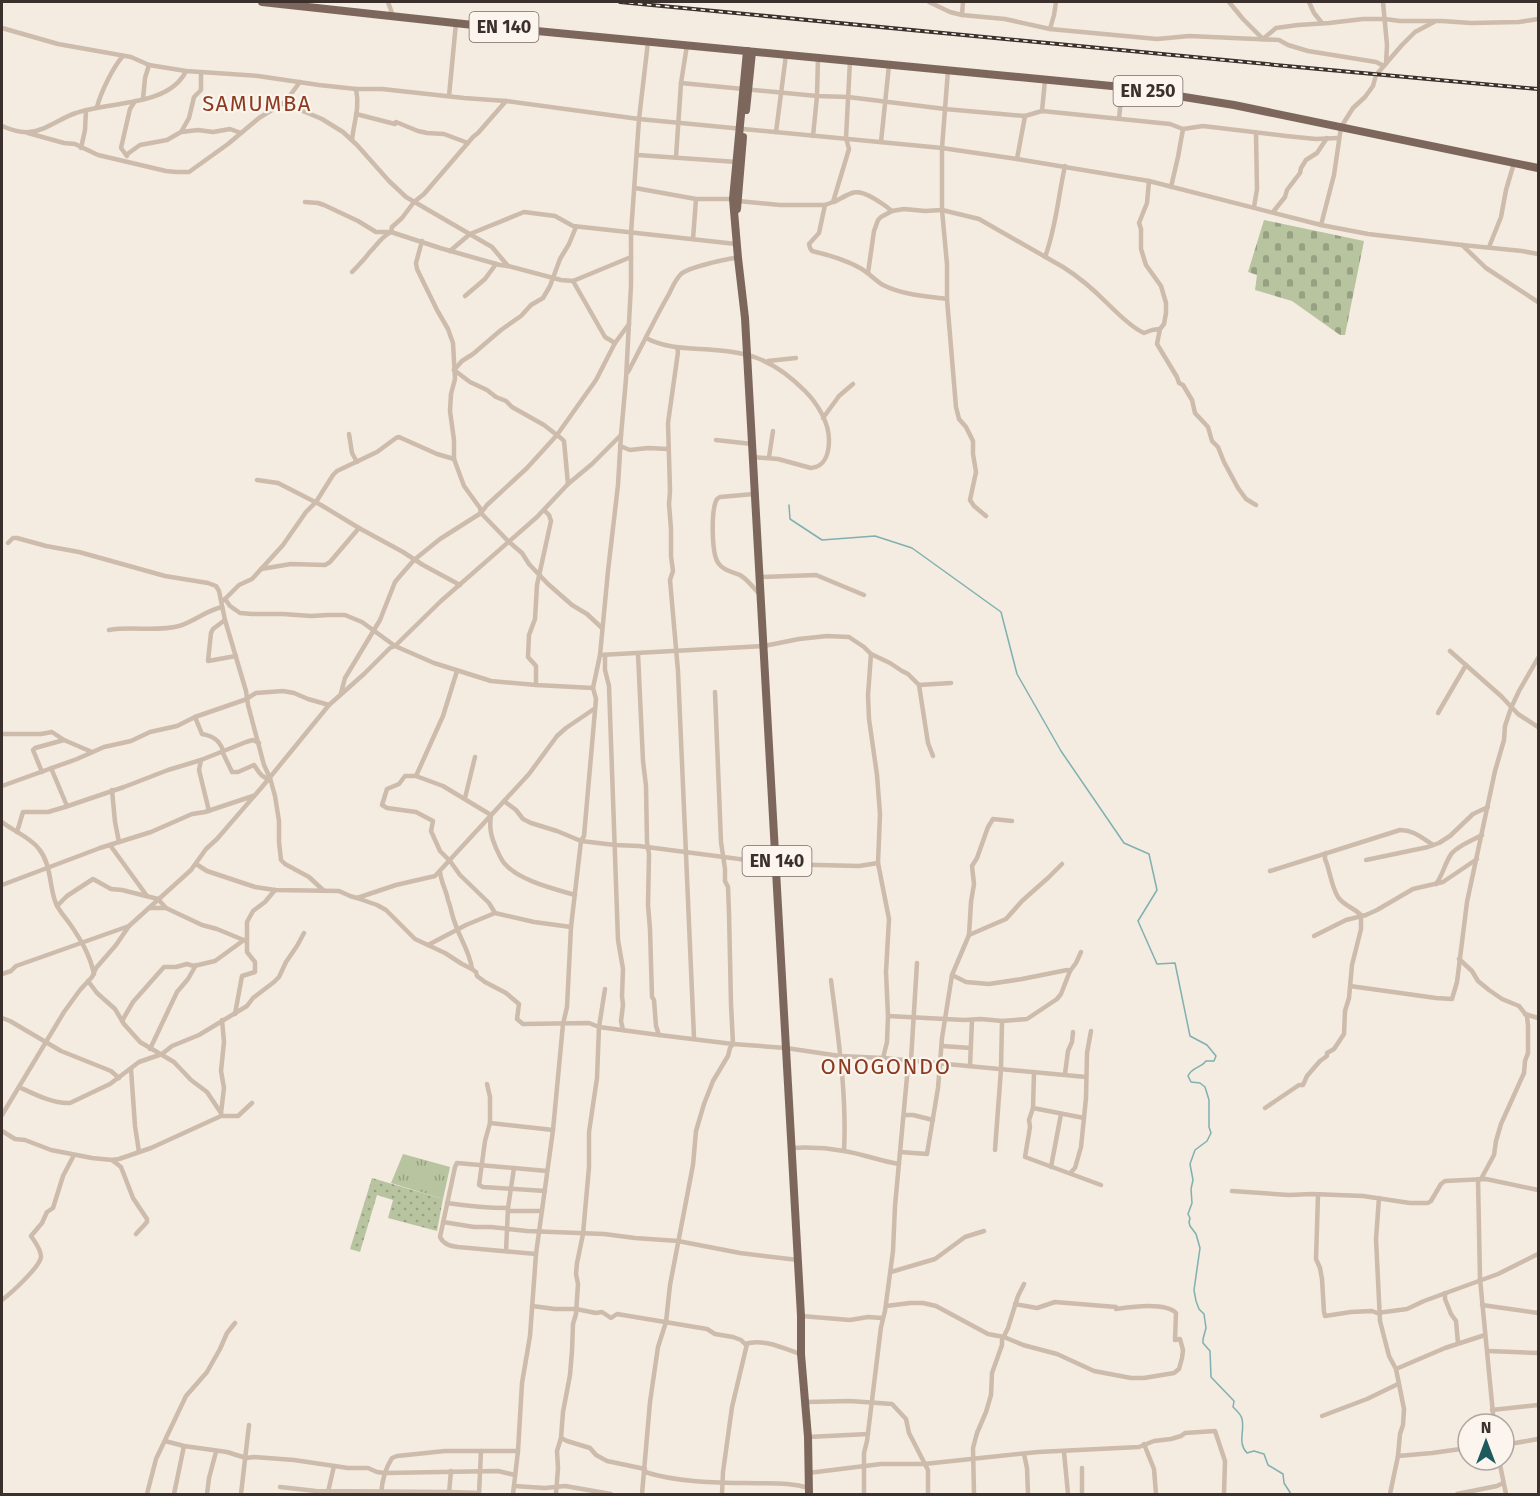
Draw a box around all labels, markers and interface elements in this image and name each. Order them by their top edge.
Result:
road number: EN 140 [470,12,538,42]
road number: EN 250 [1114,76,1182,106]
district label: SAMUMBA [202,90,312,117]
road number: EN 140 [742,846,812,876]
district label: ONOGONDO [821,1053,952,1080]
north arrow [1456,1412,1516,1472]
text: N [1481,1418,1491,1437]

